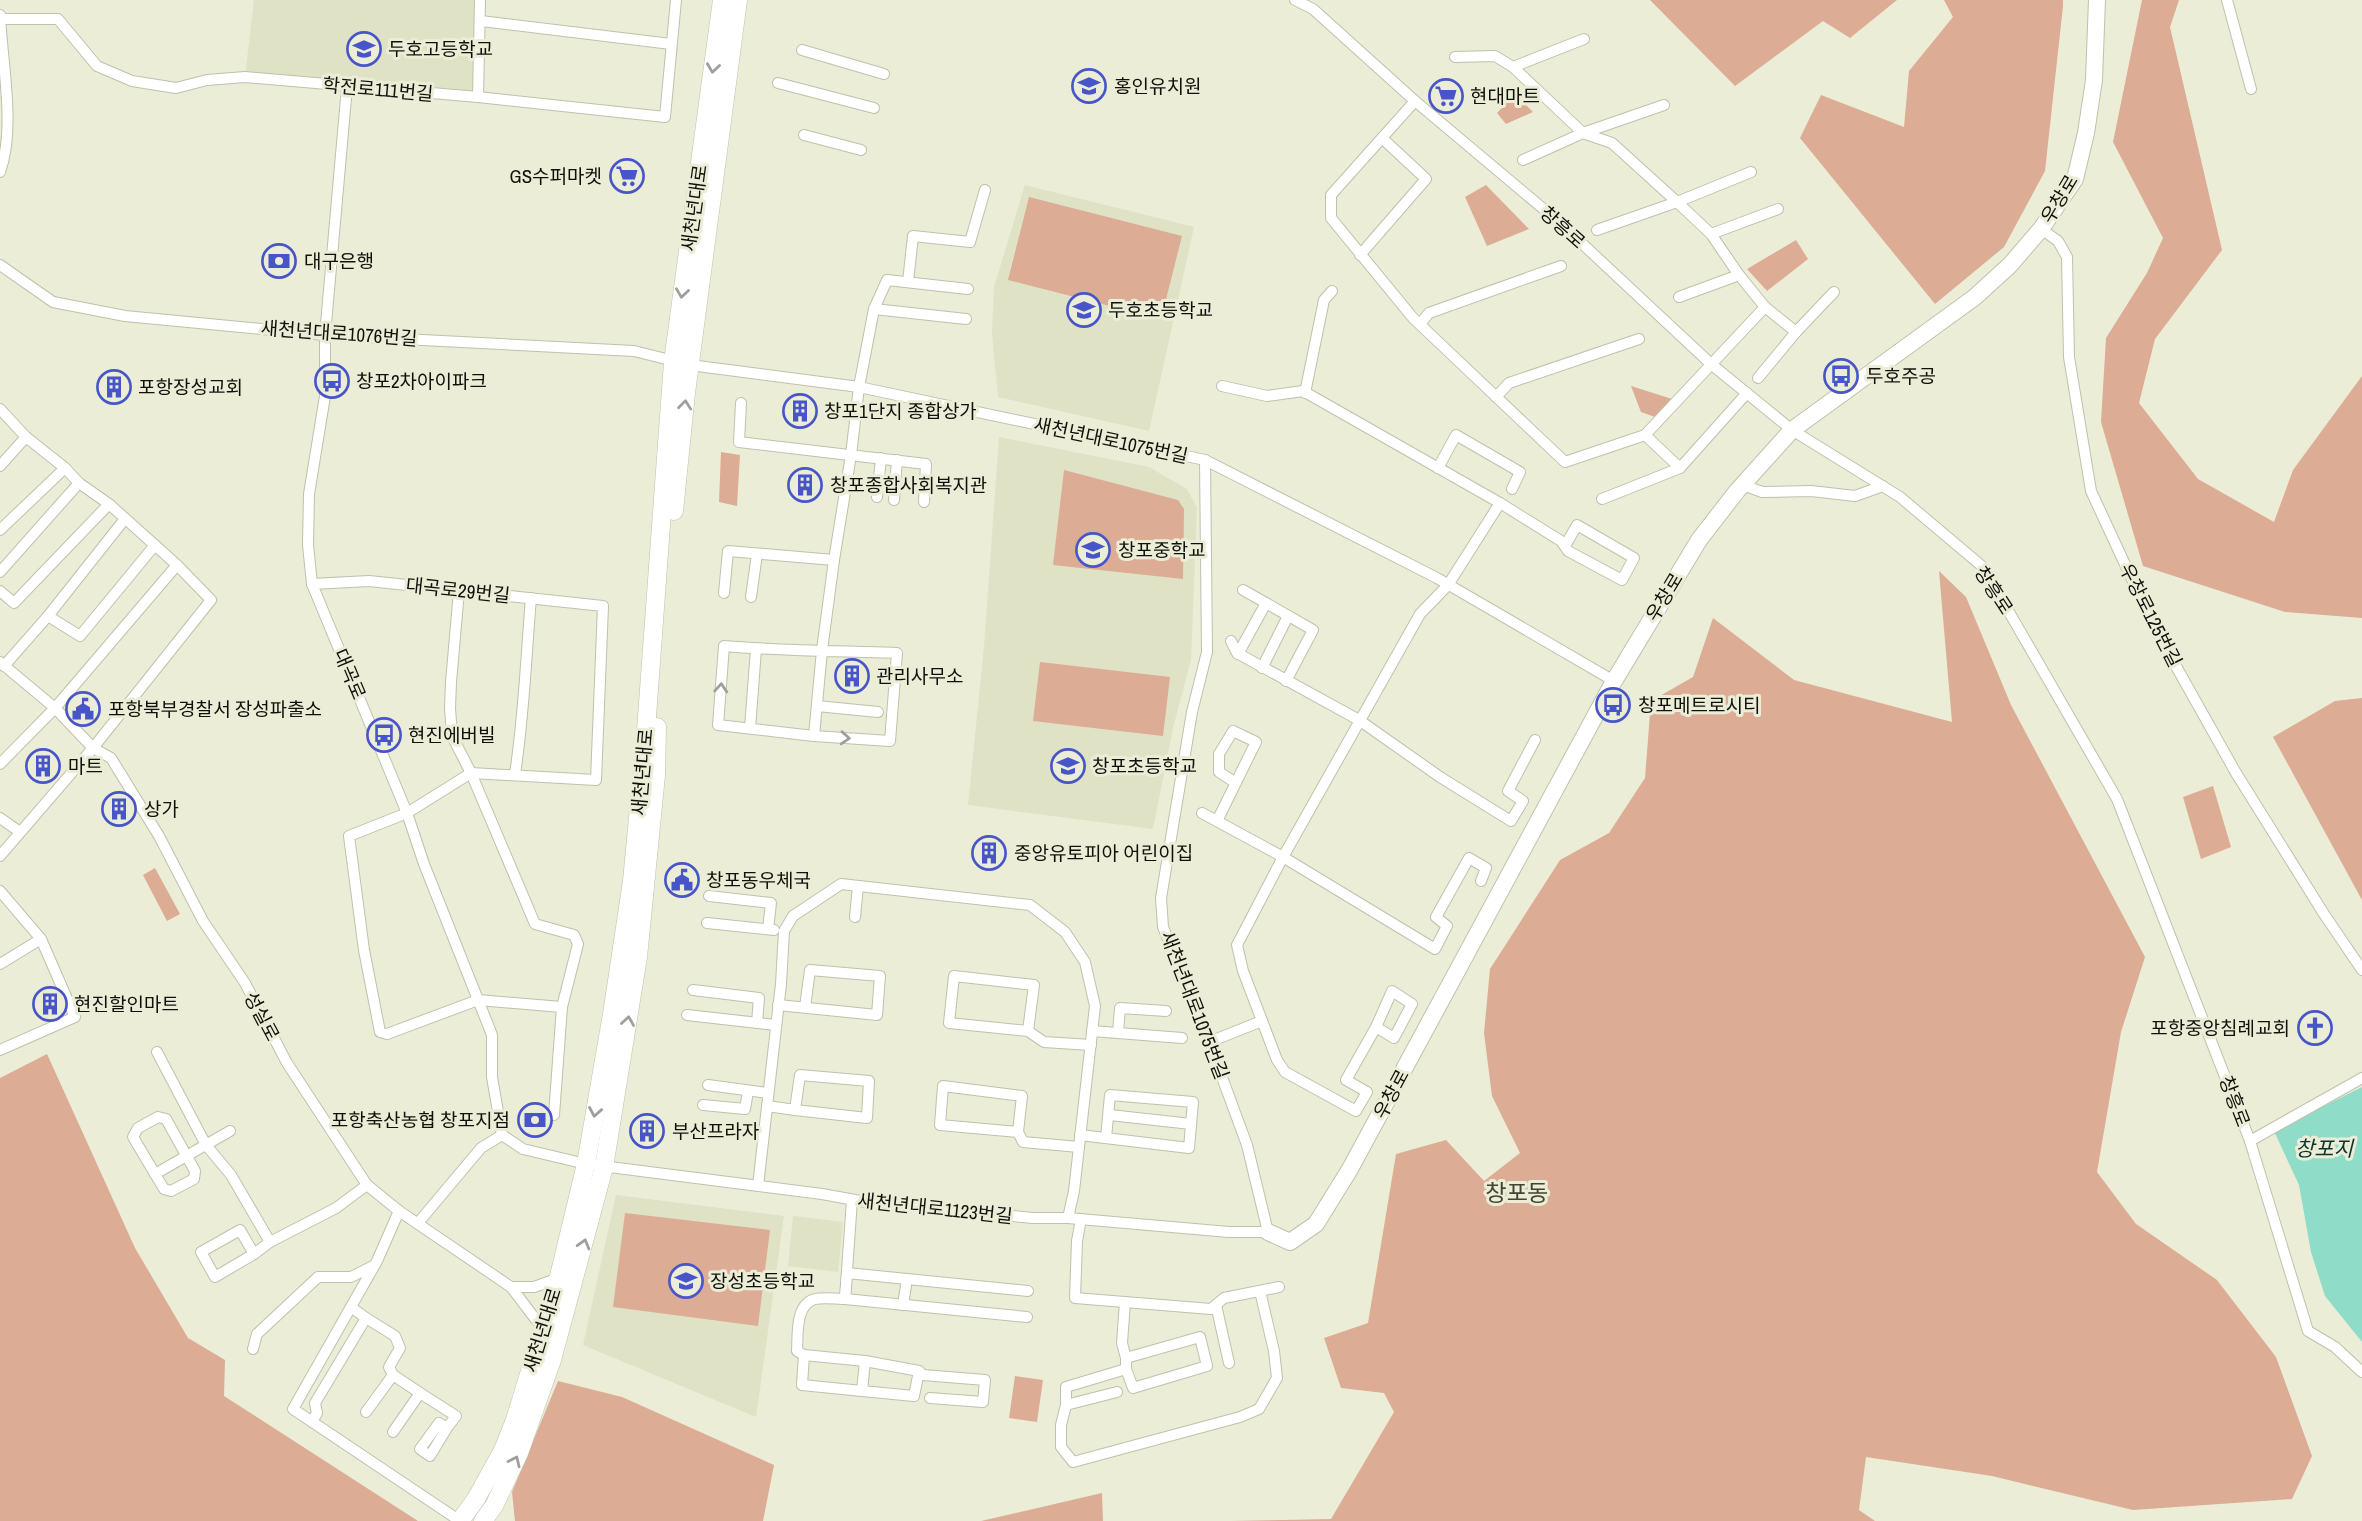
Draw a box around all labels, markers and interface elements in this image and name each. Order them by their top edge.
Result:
school or university icon: 두호고등학교 [345,30,383,68]
place label: 두호고등학교 [388,36,493,62]
one-way arrow [706,62,721,74]
school or university icon: 홍인유치원 [1070,67,1108,105]
street label: 학전로111번길 [322,71,434,107]
place label: 홍인유치원 [1114,73,1201,99]
supermarket icon: 현대마트 [1427,77,1465,115]
place label: 현대마트 [1470,83,1540,109]
supermarket icon: GS수퍼마켓 [608,157,646,195]
place label: GS수퍼마켓 [510,163,602,189]
street label: 새천년대로 [675,163,713,253]
street label: 우창로 [2034,170,2084,228]
street label: 창흥로 [1535,200,1591,254]
bank icon: 대구은행 [260,242,298,280]
place label: 대구은행 [304,248,374,274]
one-way arrow [674,287,689,299]
school or university icon: 두호초등학교 [1065,291,1103,329]
place label: 두호초등학교 [1108,297,1213,323]
street label: 새천년대로1076번길 [260,315,418,351]
bus stop icon: 두호주공 [1822,357,1860,395]
bus stop icon: 창포2차아이파크 [313,362,351,400]
place label: 두호주공 [1866,363,1936,389]
building icon: 포항장성교회 [95,368,133,406]
place label: 창포2차아이파크 [356,368,487,394]
place label: 포항장성교회 [138,374,243,400]
building icon: 창포1단지 종합상가 [781,392,819,430]
place label: 창포1단지 종합상가 [824,398,977,424]
one-way arrow [677,399,692,410]
street label: 새천년대로1075번길 [1031,411,1191,469]
building icon: 창포종합사회복지관 [786,466,824,504]
place label: 창포종합사회복지관 [830,472,987,498]
school or university icon: 창포중학교 [1074,531,1112,569]
place label: 창포중학교 [1118,537,1205,563]
street label: 우창로125번길 [2114,559,2188,671]
street label: 창흥로 [1969,561,2019,619]
street label: 우창로 [1639,568,1689,626]
street label: 대곡로29번길 [405,572,511,608]
street label: 대곡로 [328,645,372,703]
building icon: 관리사무소 [833,657,871,695]
place label: 관리사무소 [876,663,963,689]
one-way arrow [713,683,728,694]
bus stop icon: 창포메트로시티 [1594,686,1632,724]
public building icon: 포항북부경찰서 장성파출소 [64,690,102,728]
place label: 창포메트로시티 [1638,692,1760,718]
place label: 포항북부경찰서 장성파출소 [108,696,322,722]
bus stop icon: 현진에버빌 [365,716,403,754]
place label: 현진에버빌 [408,722,495,748]
street label: 새천년대로 [625,727,659,817]
one-way arrow [840,730,851,745]
building icon: 마트 [24,747,62,785]
school or university icon: 창포초등학교 [1049,747,1087,785]
place label: 마트 [68,753,103,779]
place label: 창포초등학교 [1092,753,1197,779]
building icon: 상가 [100,790,138,828]
place label: 상가 [144,796,179,822]
building icon: 중앙유토피아 어린이집 [970,834,1008,872]
place label: 중앙유토피아 어린이집 [1014,840,1193,866]
public building icon: 창포동우체국 [663,861,701,899]
place label: 창포동우체국 [706,867,811,893]
street label: 새천년대로1075번길 [1155,927,1235,1083]
building icon: 현진할인마트 [31,985,69,1023]
street label: 성실로 [238,987,286,1045]
place label: 현진할인마트 [74,991,179,1017]
church icon: 포항중앙침례교회 [2296,1009,2334,1047]
one-way arrow [620,1015,635,1027]
place label: 포항중앙침례교회 [2150,1015,2290,1041]
street label: 우창로 [1367,1065,1415,1123]
street label: 창흥로 [2213,1072,2257,1130]
bank icon: 포항축산농협 창포지점 [516,1101,554,1139]
one-way arrow [588,1106,603,1118]
place label: 포항축산농협 창포지점 [331,1107,510,1133]
building icon: 부산프라자 [628,1112,666,1150]
place label: 부산프라자 [672,1118,759,1144]
water label: 창포지 [2295,1134,2355,1163]
district label: 창포동 [1485,1177,1549,1208]
street label: 새천년대로1123번길 [856,1187,1014,1229]
one-way arrow [576,1238,590,1250]
school or university icon: 장성초등학교 [667,1262,705,1300]
place label: 장성초등학교 [710,1268,815,1294]
street label: 새천년대로 [517,1284,567,1376]
one-way arrow [507,1456,521,1468]

